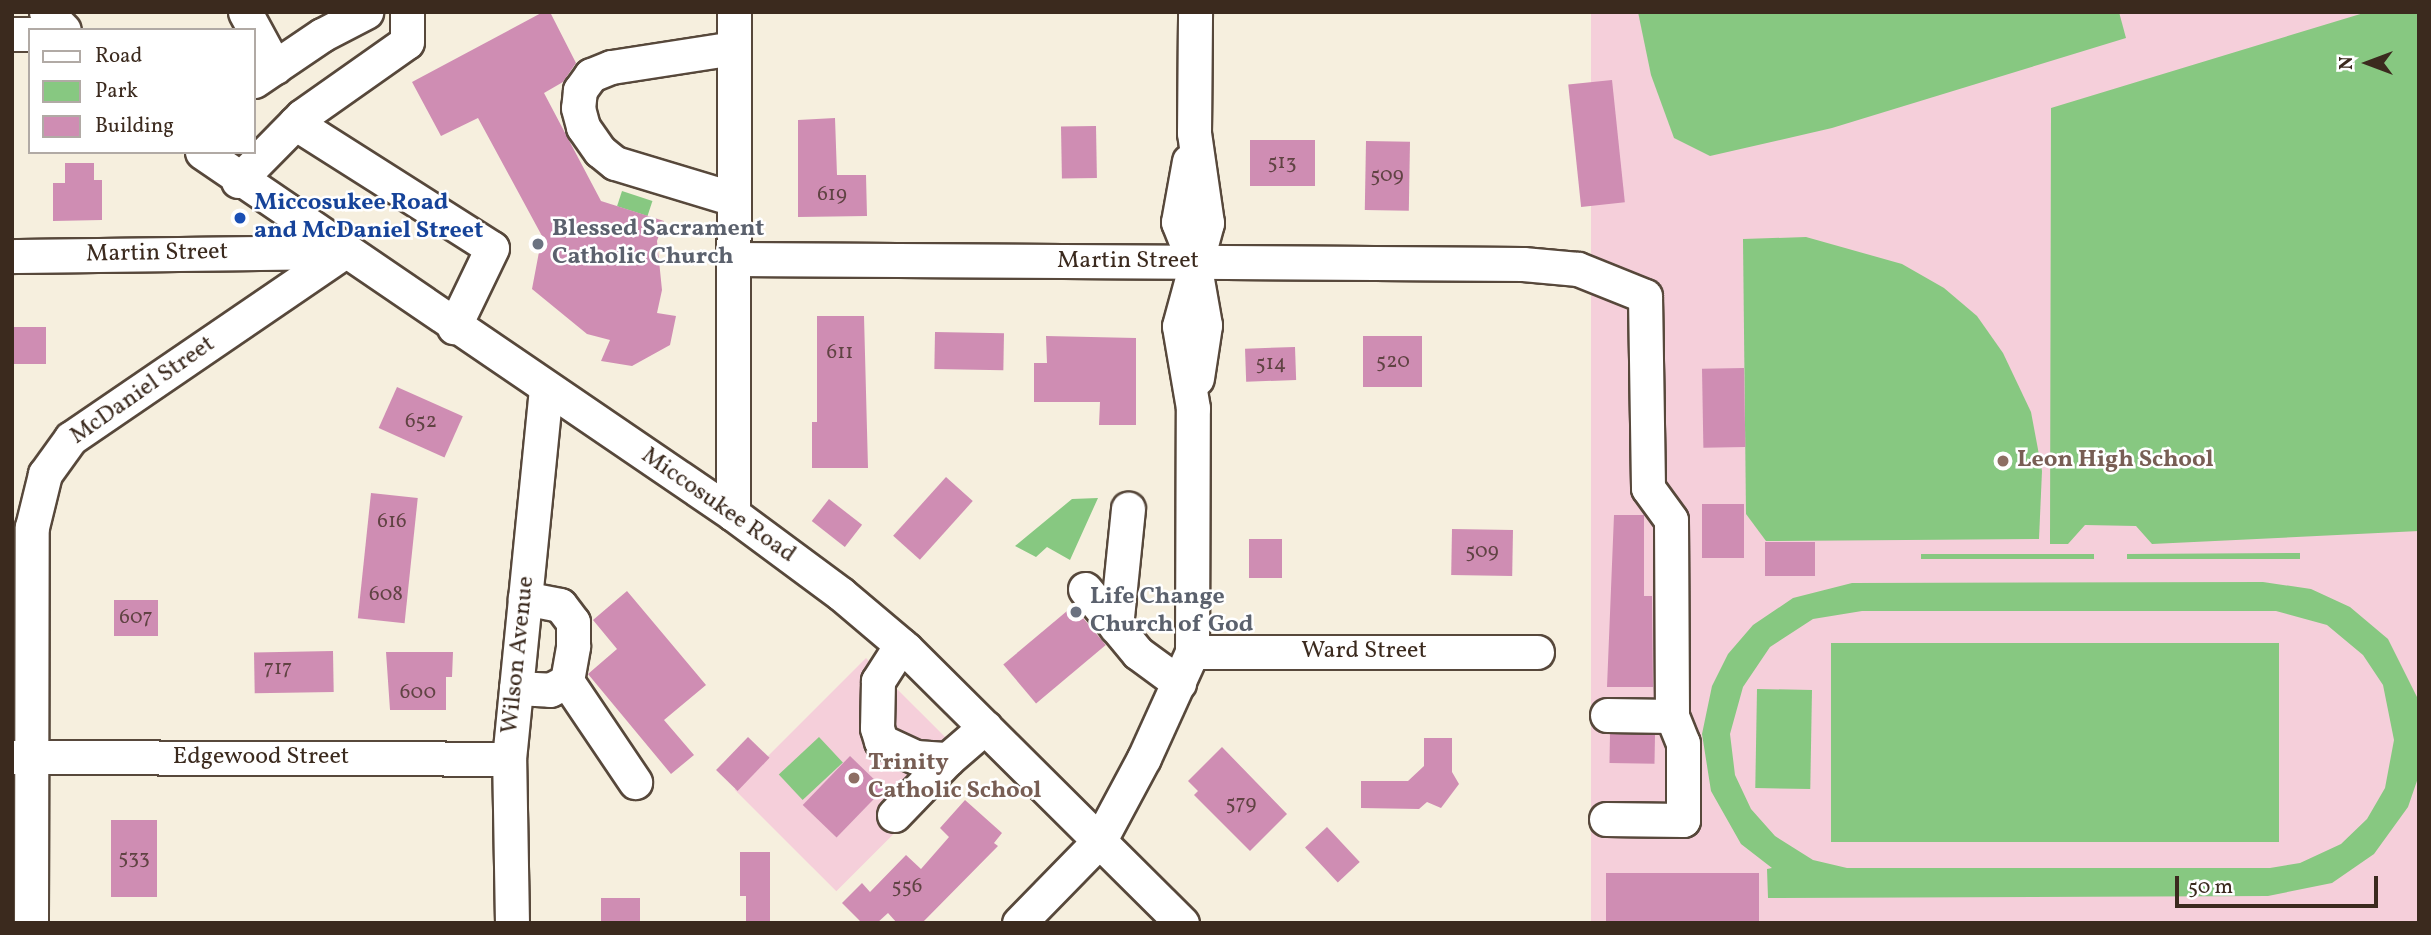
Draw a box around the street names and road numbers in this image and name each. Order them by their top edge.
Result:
street label: Martin Street [86,238,228,270]
street label: Martin Street [1057,248,1199,276]
street label: McDaniel Street [65,330,221,452]
street label: Miccosukee Road [635,442,801,570]
street label: Wilson Avenue [496,575,542,735]
street label: Ward Street [1301,638,1427,666]
street label: Edgewood Street [173,744,349,772]

